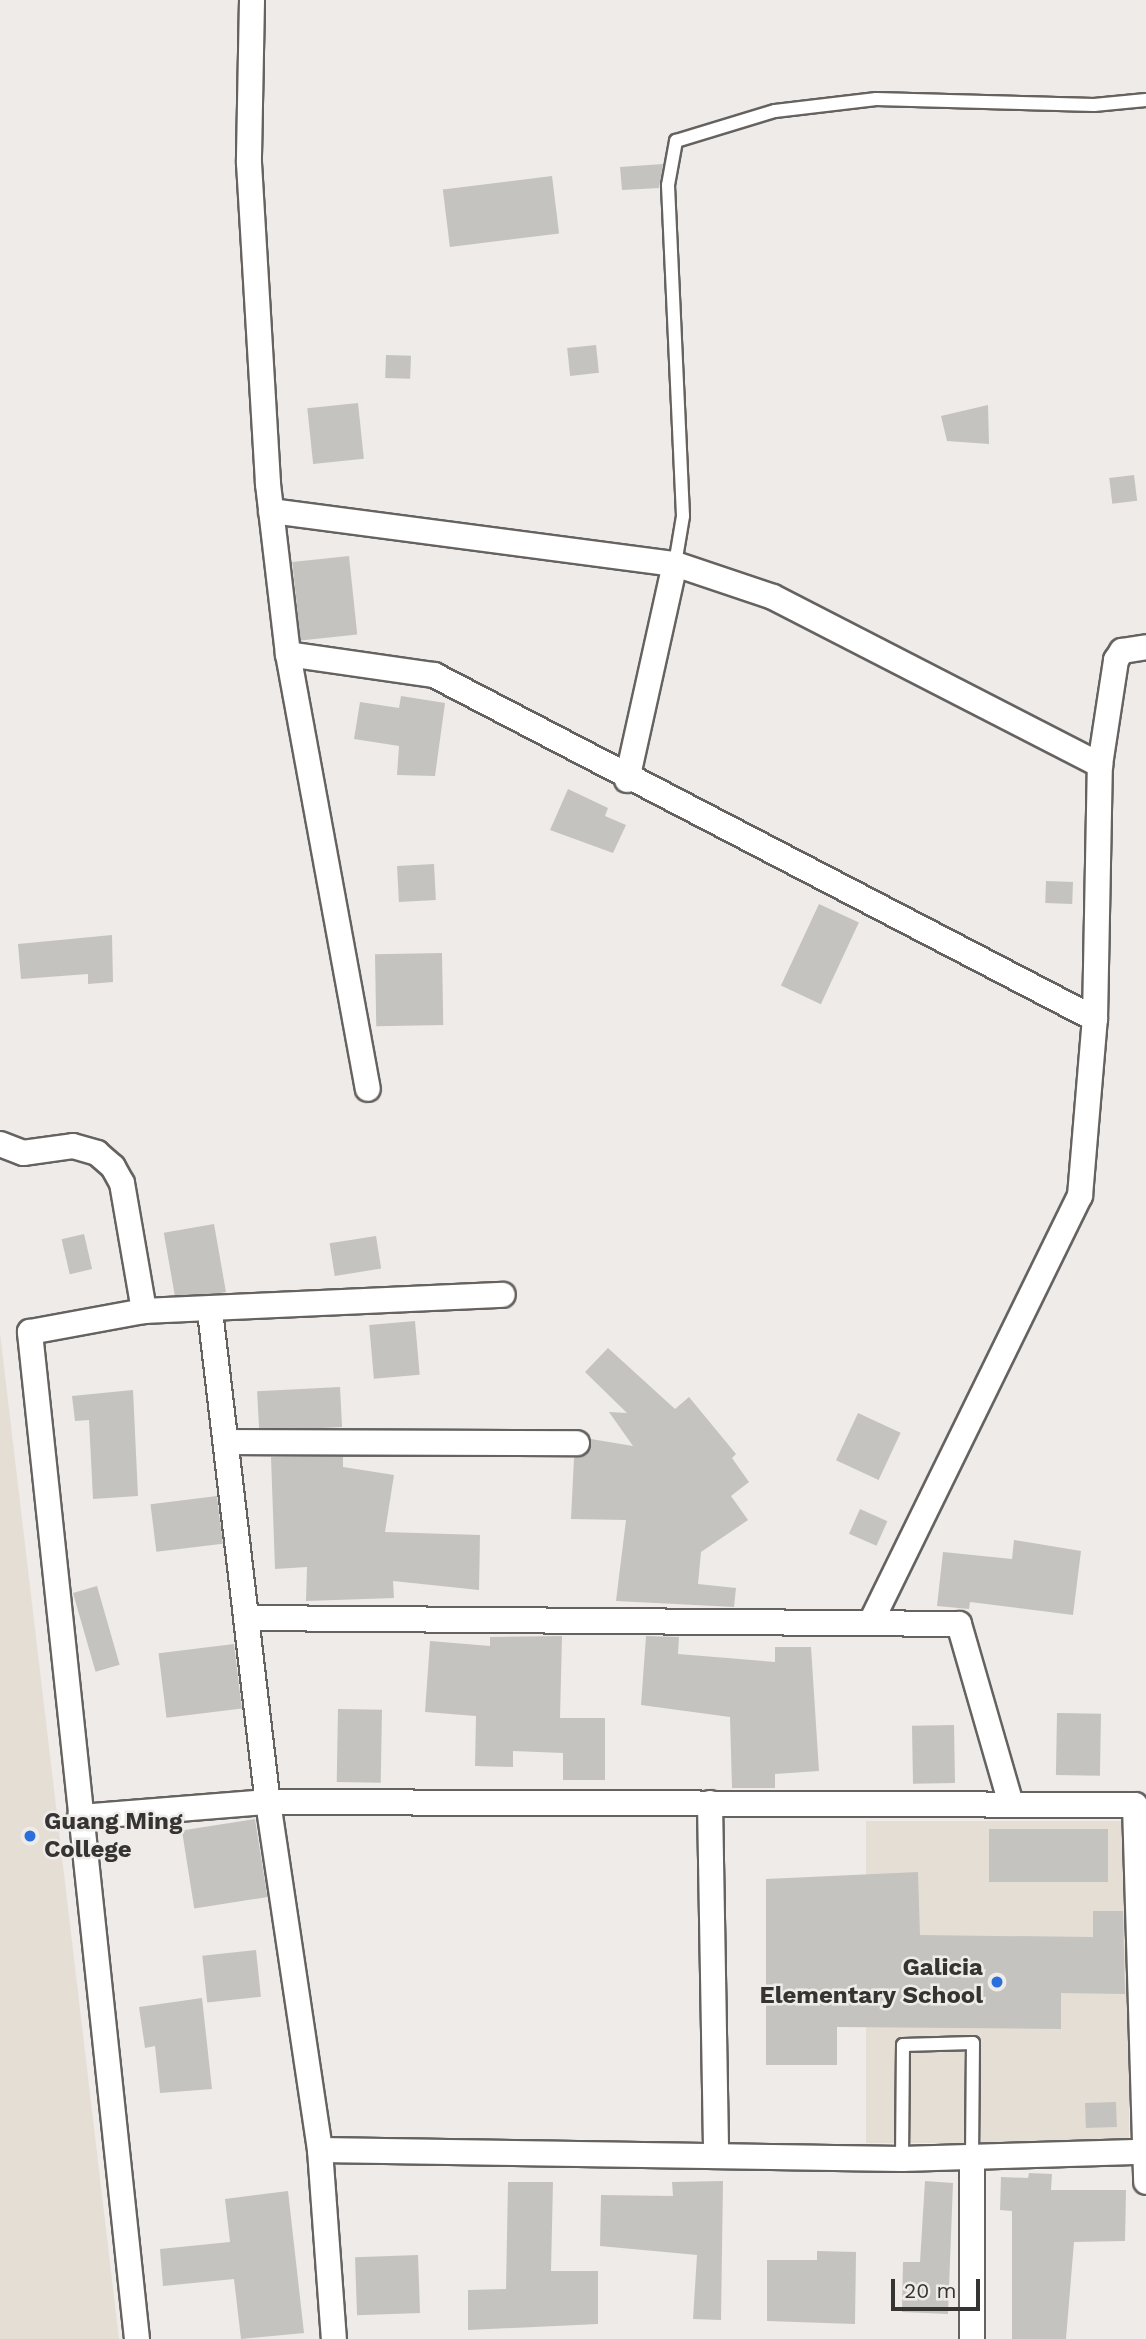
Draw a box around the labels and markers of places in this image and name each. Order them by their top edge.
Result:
place label: Guang Ming College [44,1808,182,1864]
marker: Guang Ming College [22,1828,38,1844]
place label: Galicia Elementary School [759,1954,983,2010]
marker: Galicia Elementary School [989,1974,1005,1990]

